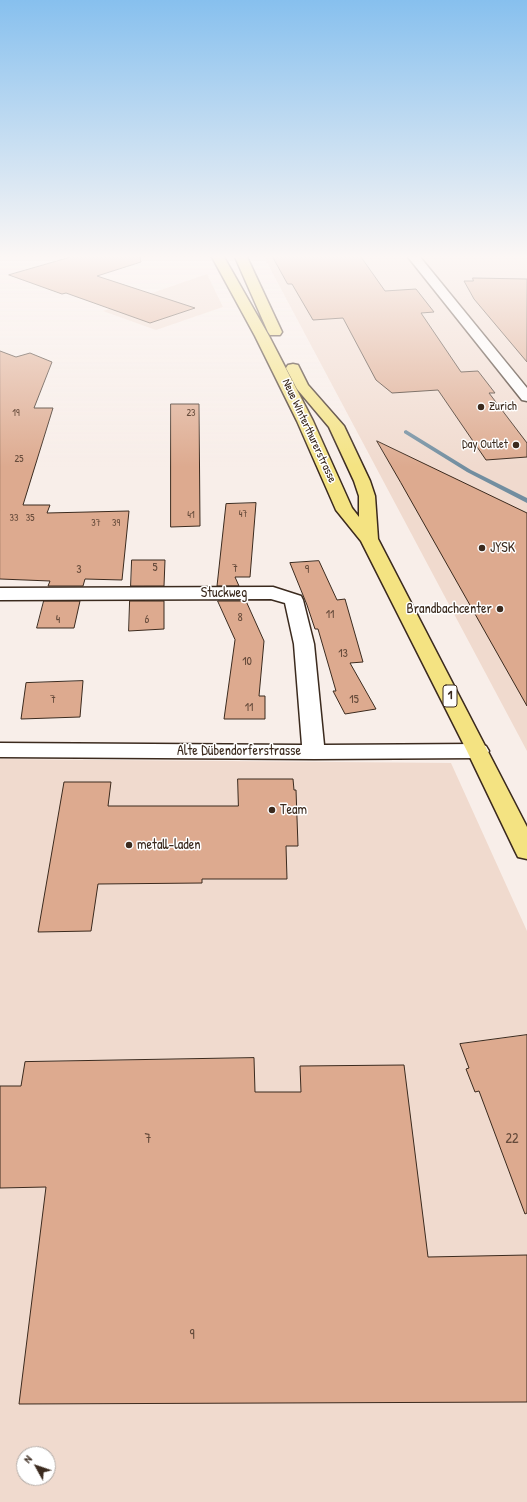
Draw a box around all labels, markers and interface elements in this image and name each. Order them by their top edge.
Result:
street label: Neue Winterthurerstrasse [279,377,339,485]
place label: Zurich [489,400,517,414]
marker: Zurich [476,402,486,412]
house number: 19 [12,407,20,419]
house number: 23 [186,407,196,419]
place label: Day Outlet [462,438,508,452]
marker: Day Outlet [511,440,521,450]
house number: 25 [15,453,23,465]
house number: 47 [239,508,247,520]
house number: 41 [187,509,195,521]
house number: 33 [10,512,18,524]
house number: 35 [26,512,34,524]
house number: 37 [91,517,101,529]
house number: 39 [112,517,120,529]
place label: JYSK [490,540,515,556]
marker: JYSK [477,543,487,553]
house number: 5 [152,561,158,575]
house number: 7 [232,562,238,576]
house number: 3 [76,563,82,577]
house number: 9 [305,563,309,577]
street label: Stuckweg [201,585,247,601]
place label: Brandbachcenter [407,601,492,617]
marker: Brandbachcenter [495,604,505,614]
house number: 11 [326,608,334,622]
house number: 8 [237,611,243,625]
house number: 4 [56,613,60,627]
house number: 6 [145,613,149,627]
house number: 13 [338,647,348,661]
house number: 10 [242,655,252,669]
road number: 1 [443,685,457,707]
house number: 7 [50,693,56,707]
house number: 15 [349,693,359,707]
house number: 11 [245,701,253,715]
street label: Alte Dübendorferstrasse [177,743,301,759]
place label: Team [280,802,307,818]
marker: Team [267,805,277,815]
place label: metall-laden [137,837,201,853]
marker: metall-laden [124,840,134,850]
house number: 7 [145,1131,151,1147]
house number: 22 [505,1131,519,1147]
house number: 9 [189,1327,195,1343]
north arrow [16,1446,56,1486]
text: N [20,1452,35,1466]

